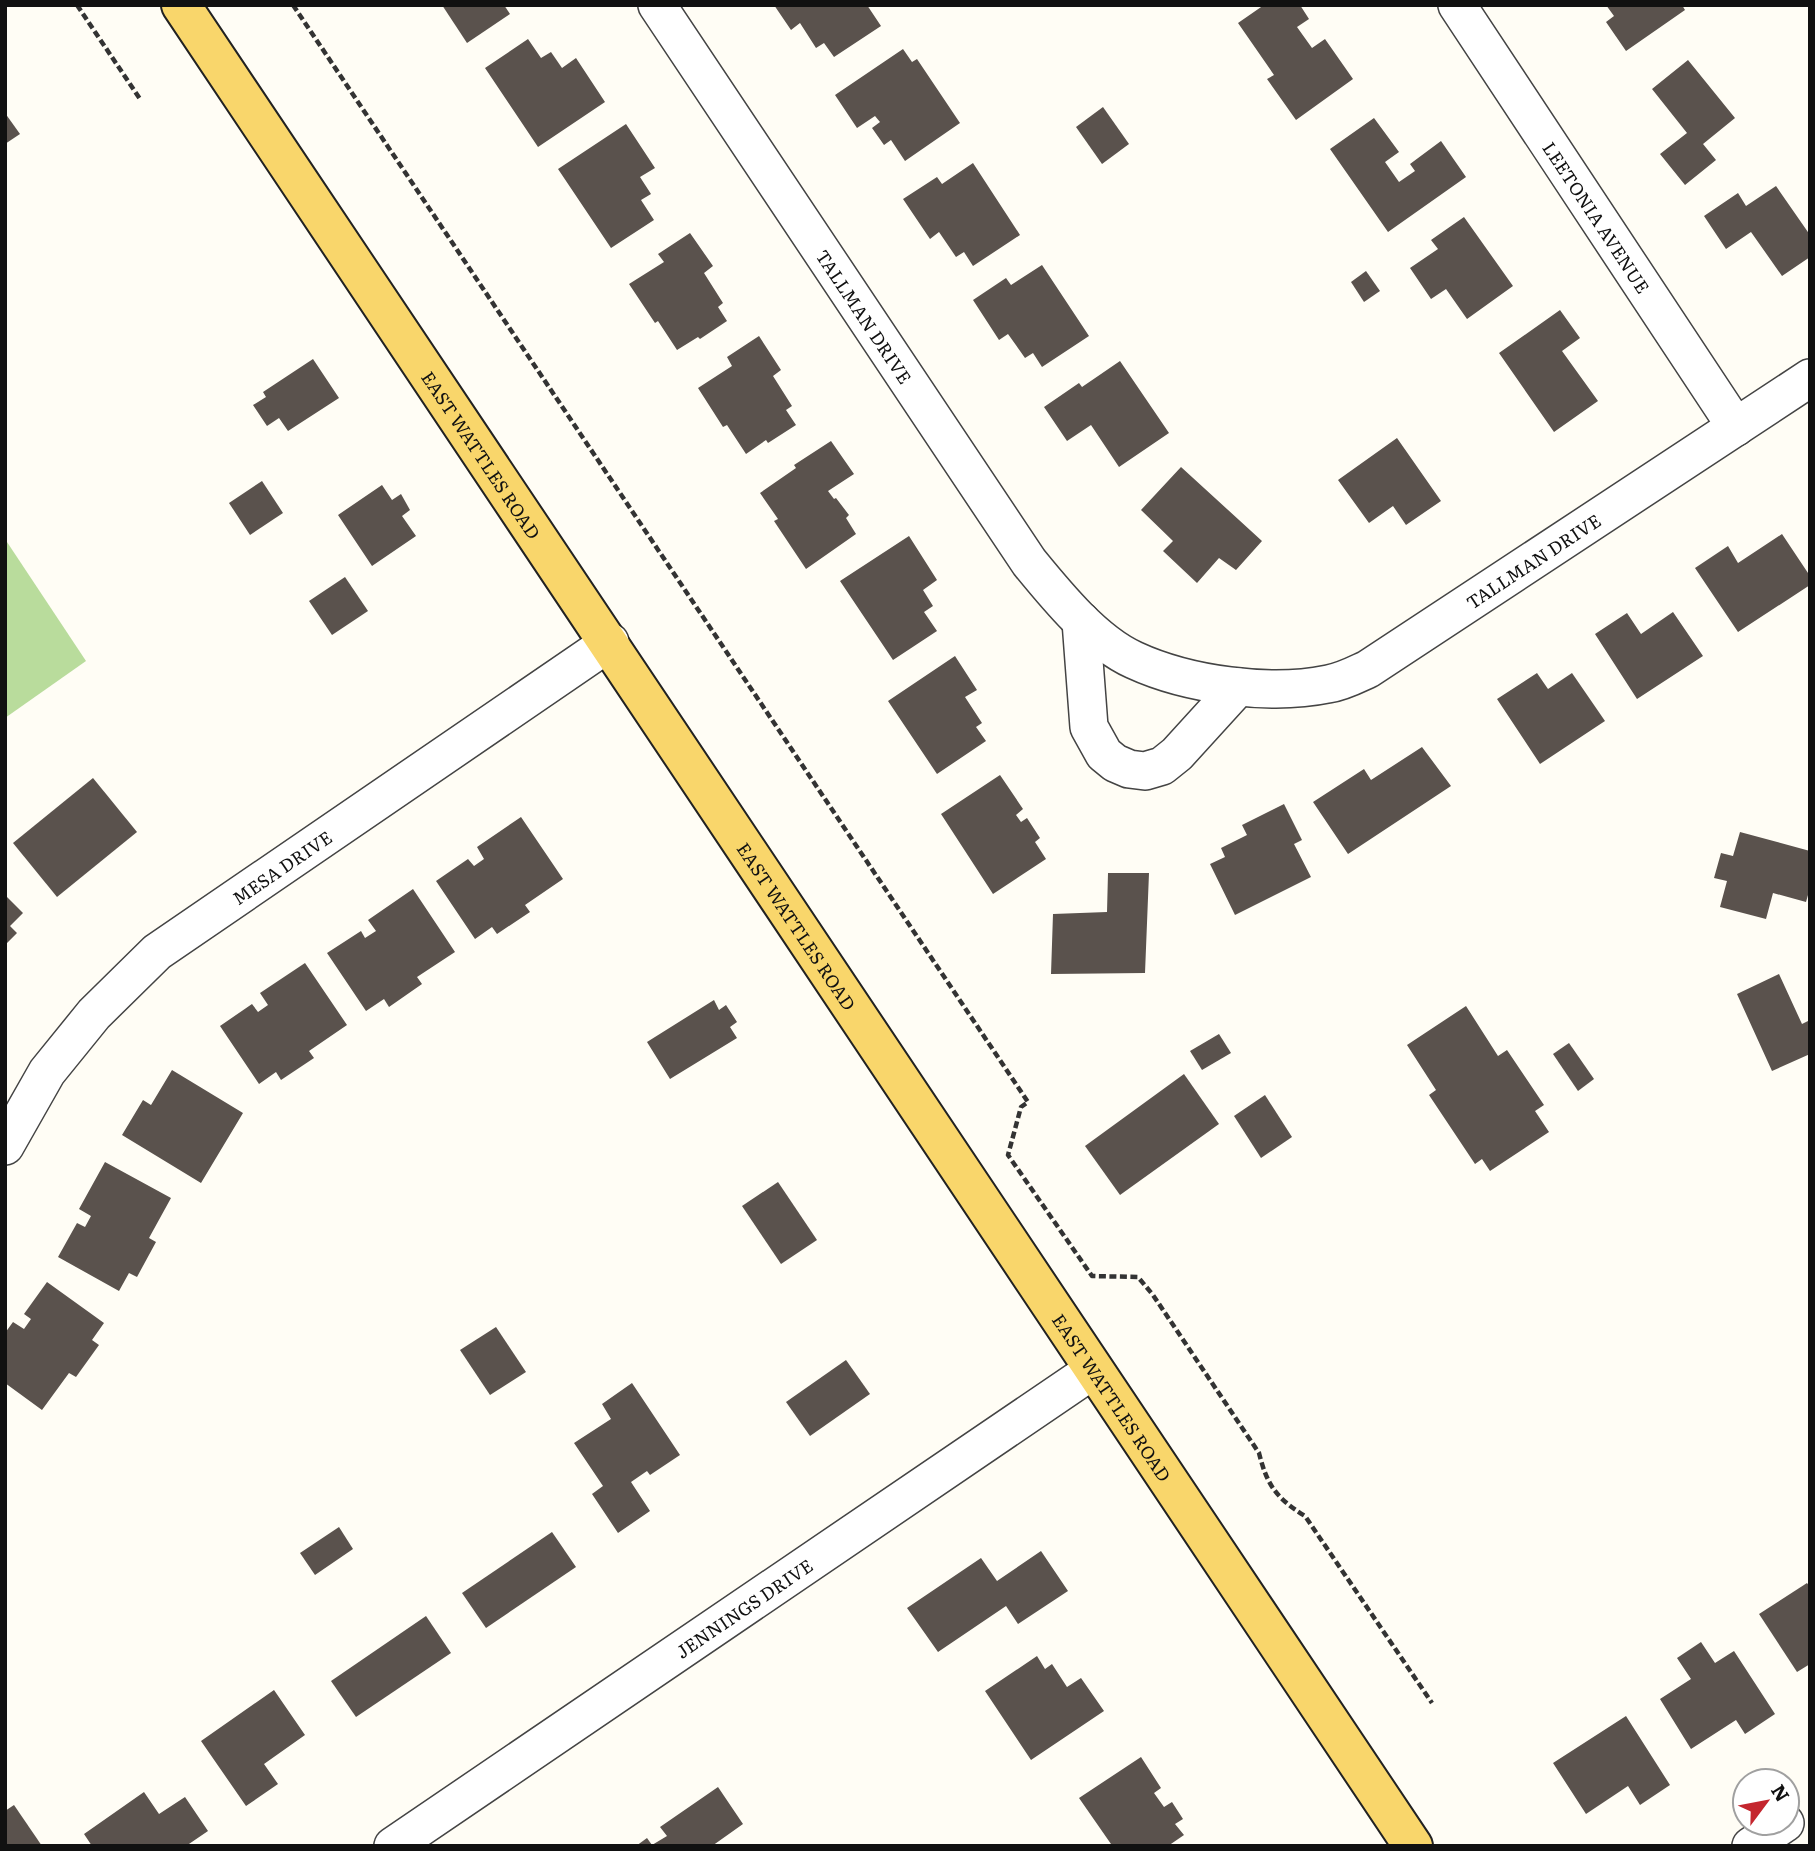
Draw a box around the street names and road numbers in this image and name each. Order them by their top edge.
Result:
street label: LEETONIA AVENUE [1537,136,1657,298]
street label: TALLMAN DRIVE [810,244,919,389]
street label: EAST WATTLES ROAD [416,365,548,544]
street label: TALLMAN DRIVE [1460,506,1606,615]
street label: MESA DRIVE [226,823,337,911]
street label: EAST WATTLES ROAD [731,836,863,1015]
street label: EAST WATTLES ROAD [1046,1308,1179,1487]
street label: JENNINGS DRIVE [670,1551,818,1664]

